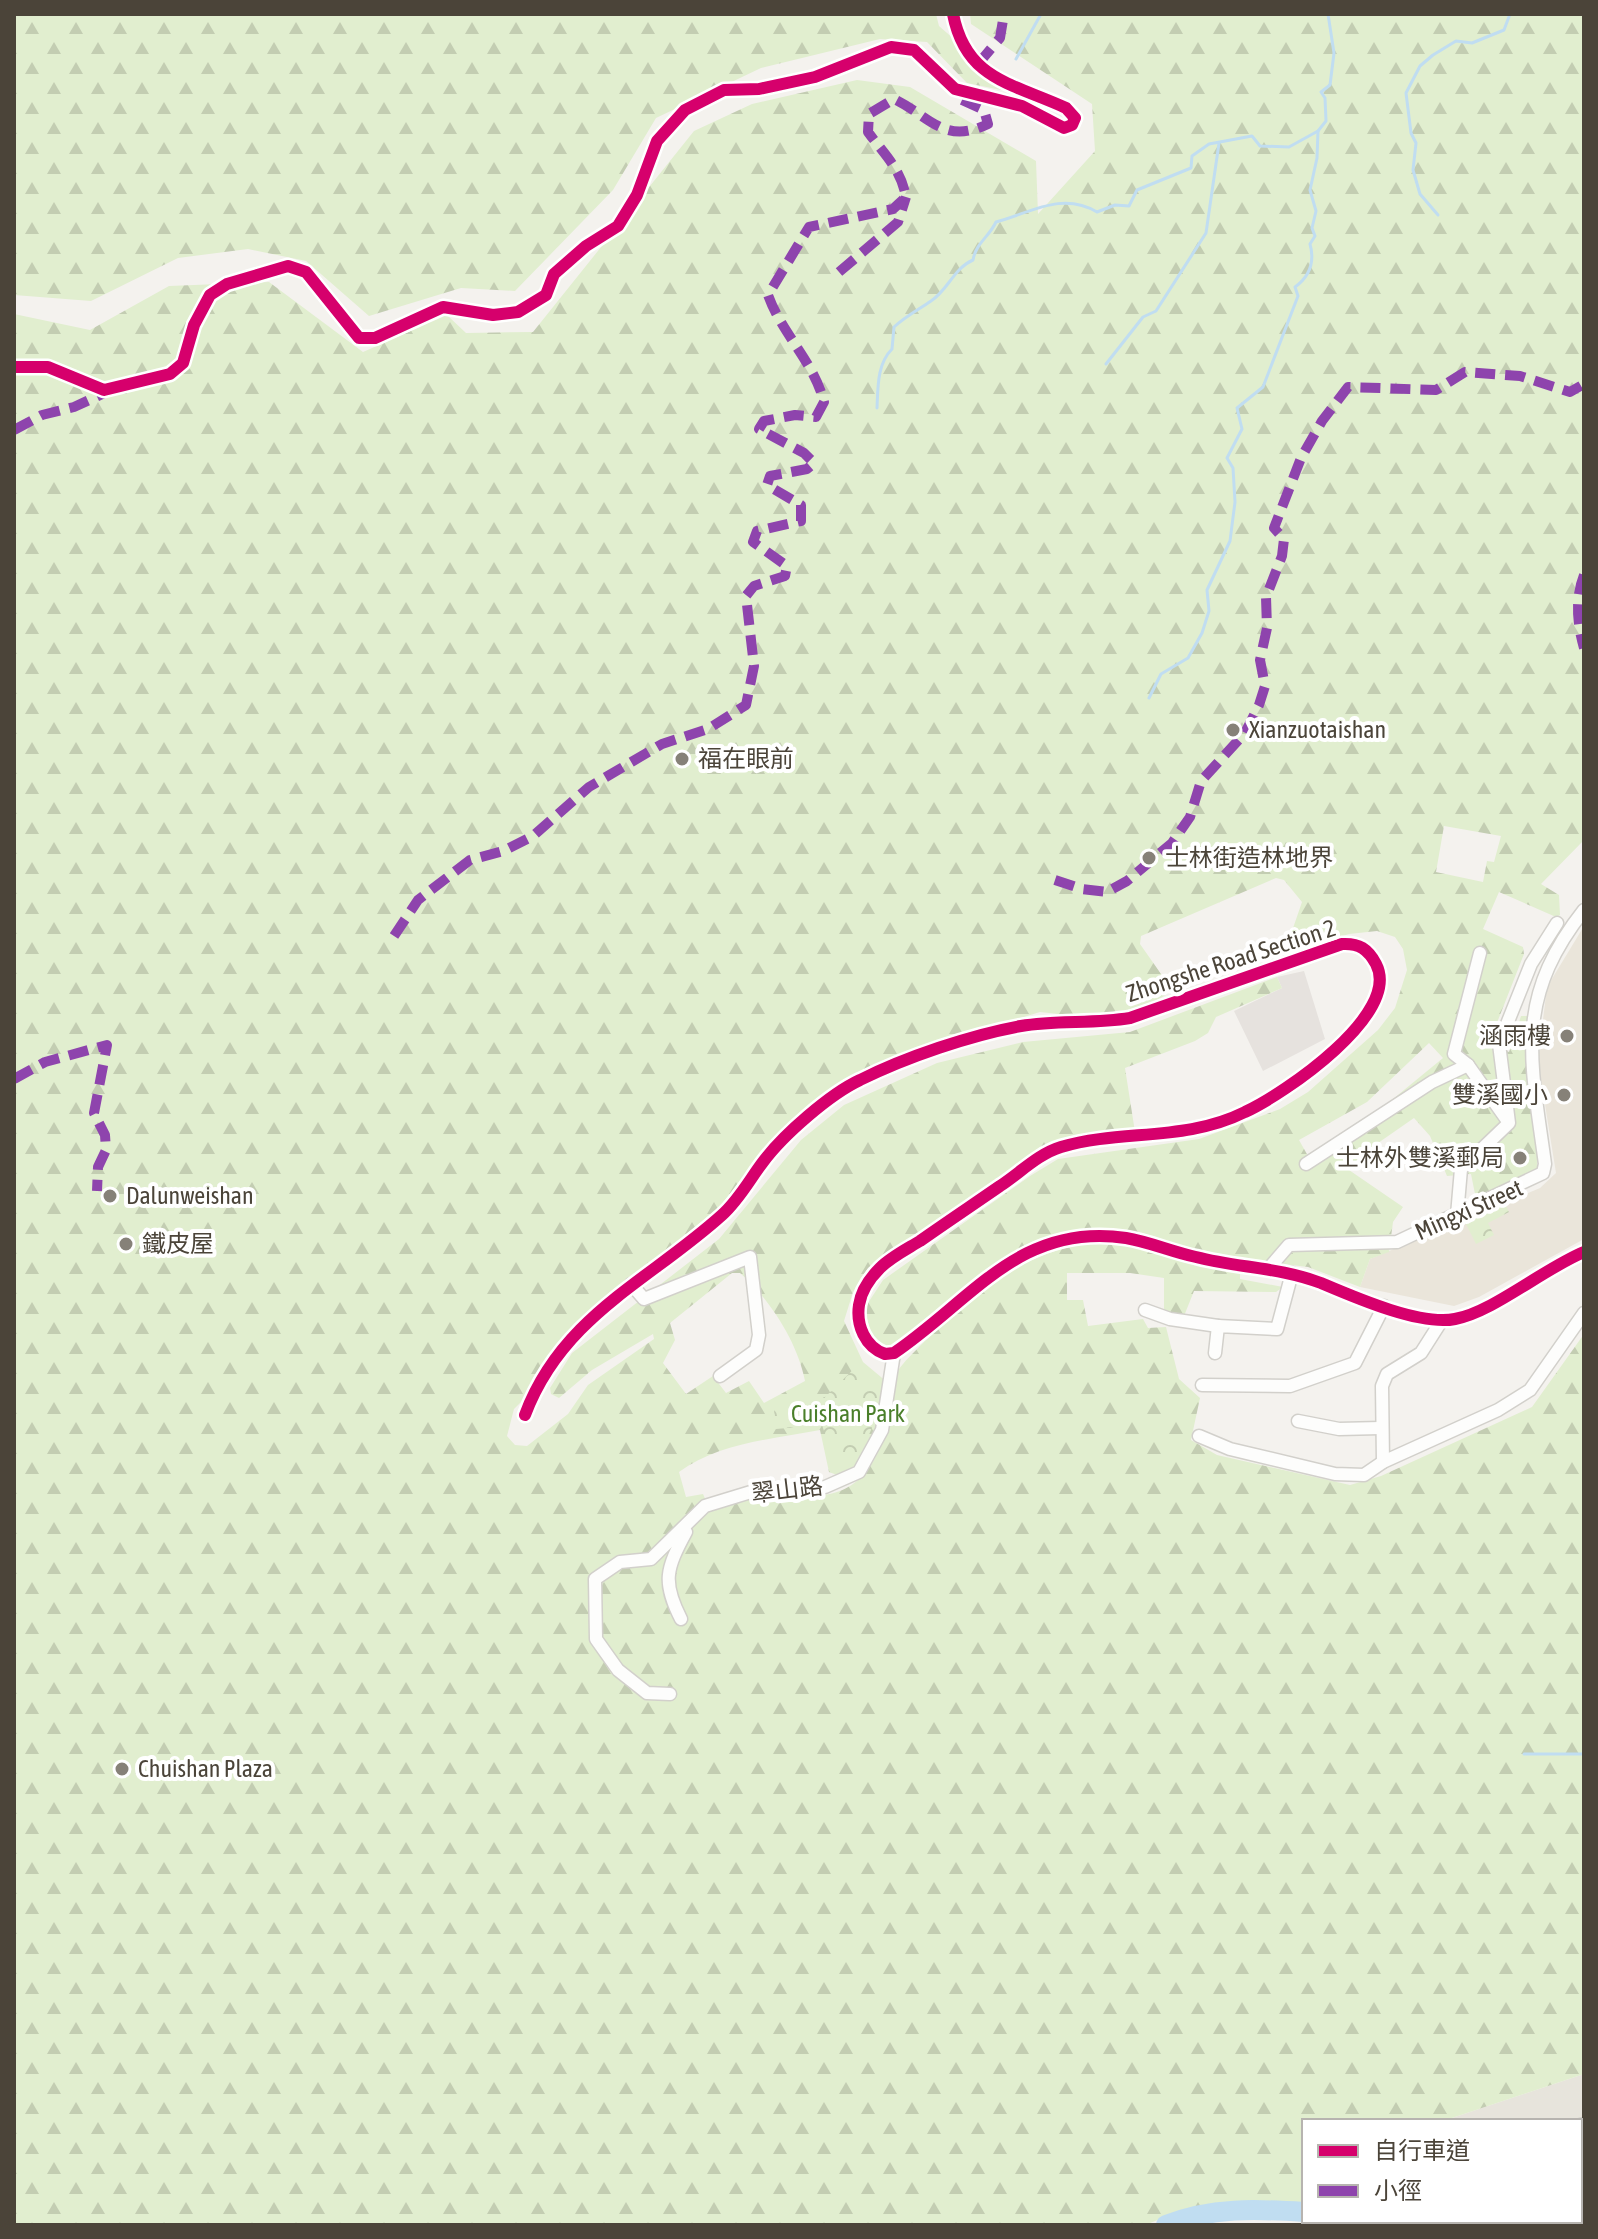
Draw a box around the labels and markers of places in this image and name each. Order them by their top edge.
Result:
place label: Xianzuotaishan [1249,716,1386,743]
marker: Xianzuotaishan [1224,721,1242,739]
place label: 福在眼前 [698,745,794,772]
marker: 福在眼前 [673,750,691,768]
place label: 士林街造林地界 [1165,844,1333,871]
marker: 士林街造林地界 [1140,849,1158,867]
place label: 涵雨樓 [1479,1022,1551,1049]
marker: 涵雨樓 [1558,1027,1576,1045]
place label: 雙溪國小 [1452,1081,1548,1108]
marker: 雙溪國小 [1555,1086,1573,1104]
place label: 士林外雙溪郵局 [1336,1144,1504,1171]
marker: 士林外雙溪郵局 [1511,1149,1529,1167]
place label: Dalunweishan [126,1182,254,1209]
marker: Dalunweishan [101,1187,119,1205]
place label: 鐵皮屋 [142,1230,214,1257]
marker: 鐵皮屋 [117,1235,135,1253]
place label: Chuishan Plaza [138,1755,273,1782]
marker: Chuishan Plaza [113,1760,131,1778]

